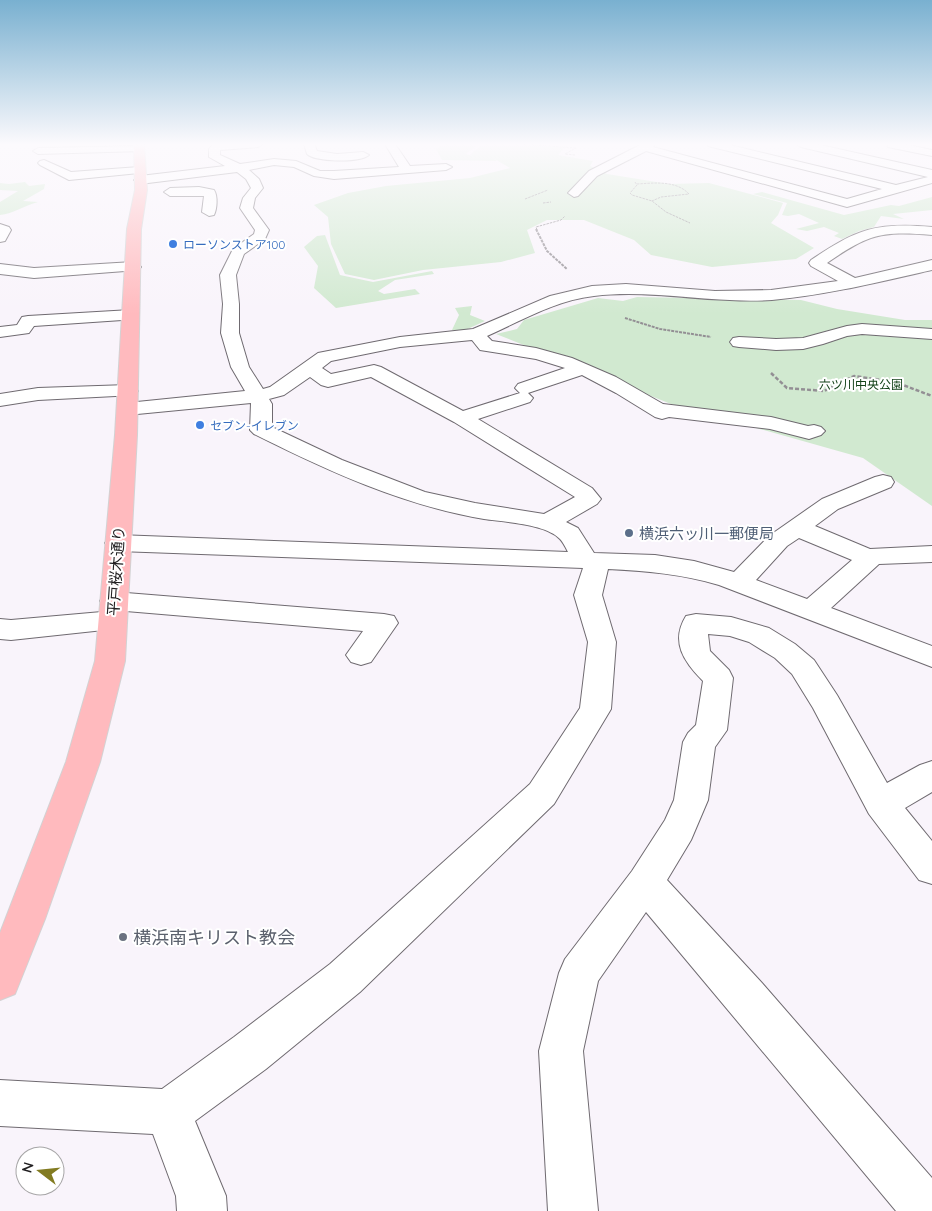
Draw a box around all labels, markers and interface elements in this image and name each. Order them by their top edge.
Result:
place label: ローソンストア100 [183,237,285,252]
marker: ローソンストア100 [167,238,179,250]
park label: 六ツ川中央公園 [819,377,903,392]
place label: セブン-イレブン [210,418,299,433]
marker: セブン-イレブン [194,419,206,431]
place label: 横浜六ッ川一郵便局 [639,524,774,543]
street label: 平戸桜木通り [103,525,129,617]
marker: 横浜六ッ川一郵便局 [623,527,635,539]
place label: 横浜南キリスト教会 [133,926,295,949]
marker: 横浜南キリスト教会 [117,931,129,943]
north arrow [15,1146,65,1196]
text: N [17,1160,38,1175]

